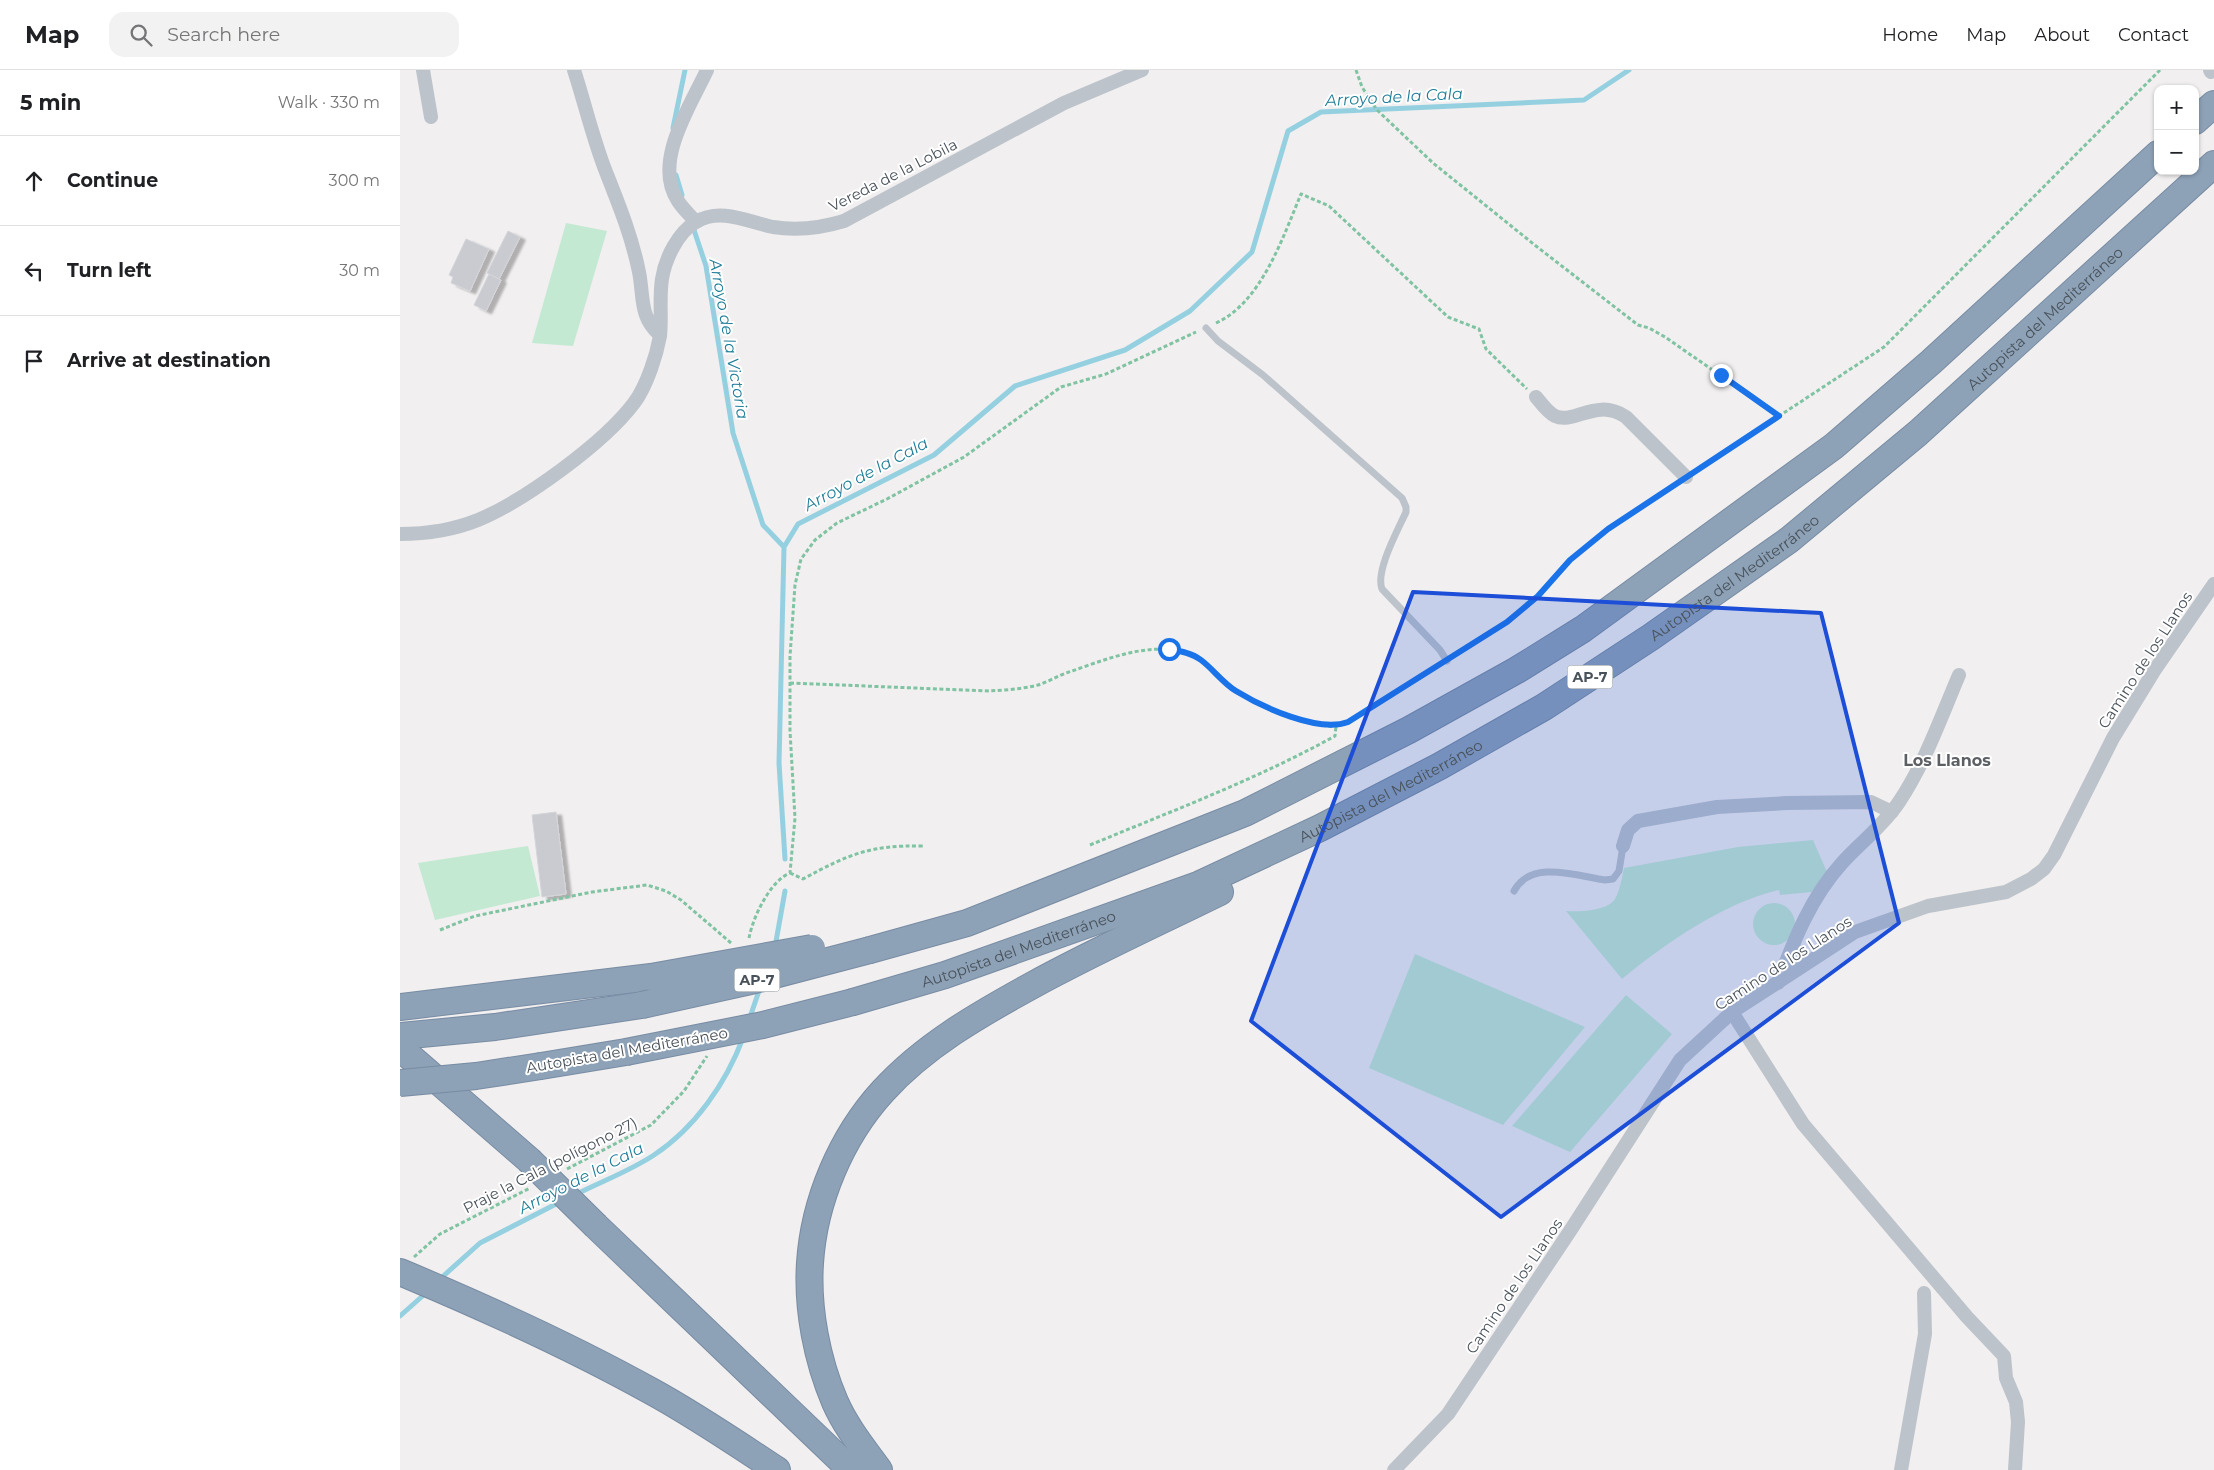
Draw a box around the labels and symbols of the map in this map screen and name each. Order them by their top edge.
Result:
water label: Arroyo de la Cala [1324,84,1463,110]
street label: Vereda de la Lobila [826,134,960,216]
street label: Autopista del Mediterráneo [1963,242,2127,394]
water label: Arroyo de la Victoria [705,256,752,421]
route end [1710,364,1733,387]
water label: Arroyo de la Cala [800,433,931,515]
street label: Autopista del Mediterráneo [1646,510,1823,645]
street label: Camino de los Llanos [2094,588,2196,732]
route start [1158,638,1181,661]
road number: AP-7 [1568,666,1612,688]
street label: Autopista del Mediterráneo [1296,735,1486,846]
district label: Los Llanos [1903,751,1991,770]
street label: Autopista del Mediterráneo [919,906,1118,991]
street label: Camino de los Llanos [1711,912,1855,1014]
road number: AP-7 [734,968,780,992]
street label: Autopista del Mediterráneo [525,1023,729,1077]
street label: Praje la Cala (polígono 27) [460,1113,640,1217]
water label: Arroyo de la Cala [514,1138,647,1218]
street label: Camino de los Llanos [1462,1215,1566,1357]

